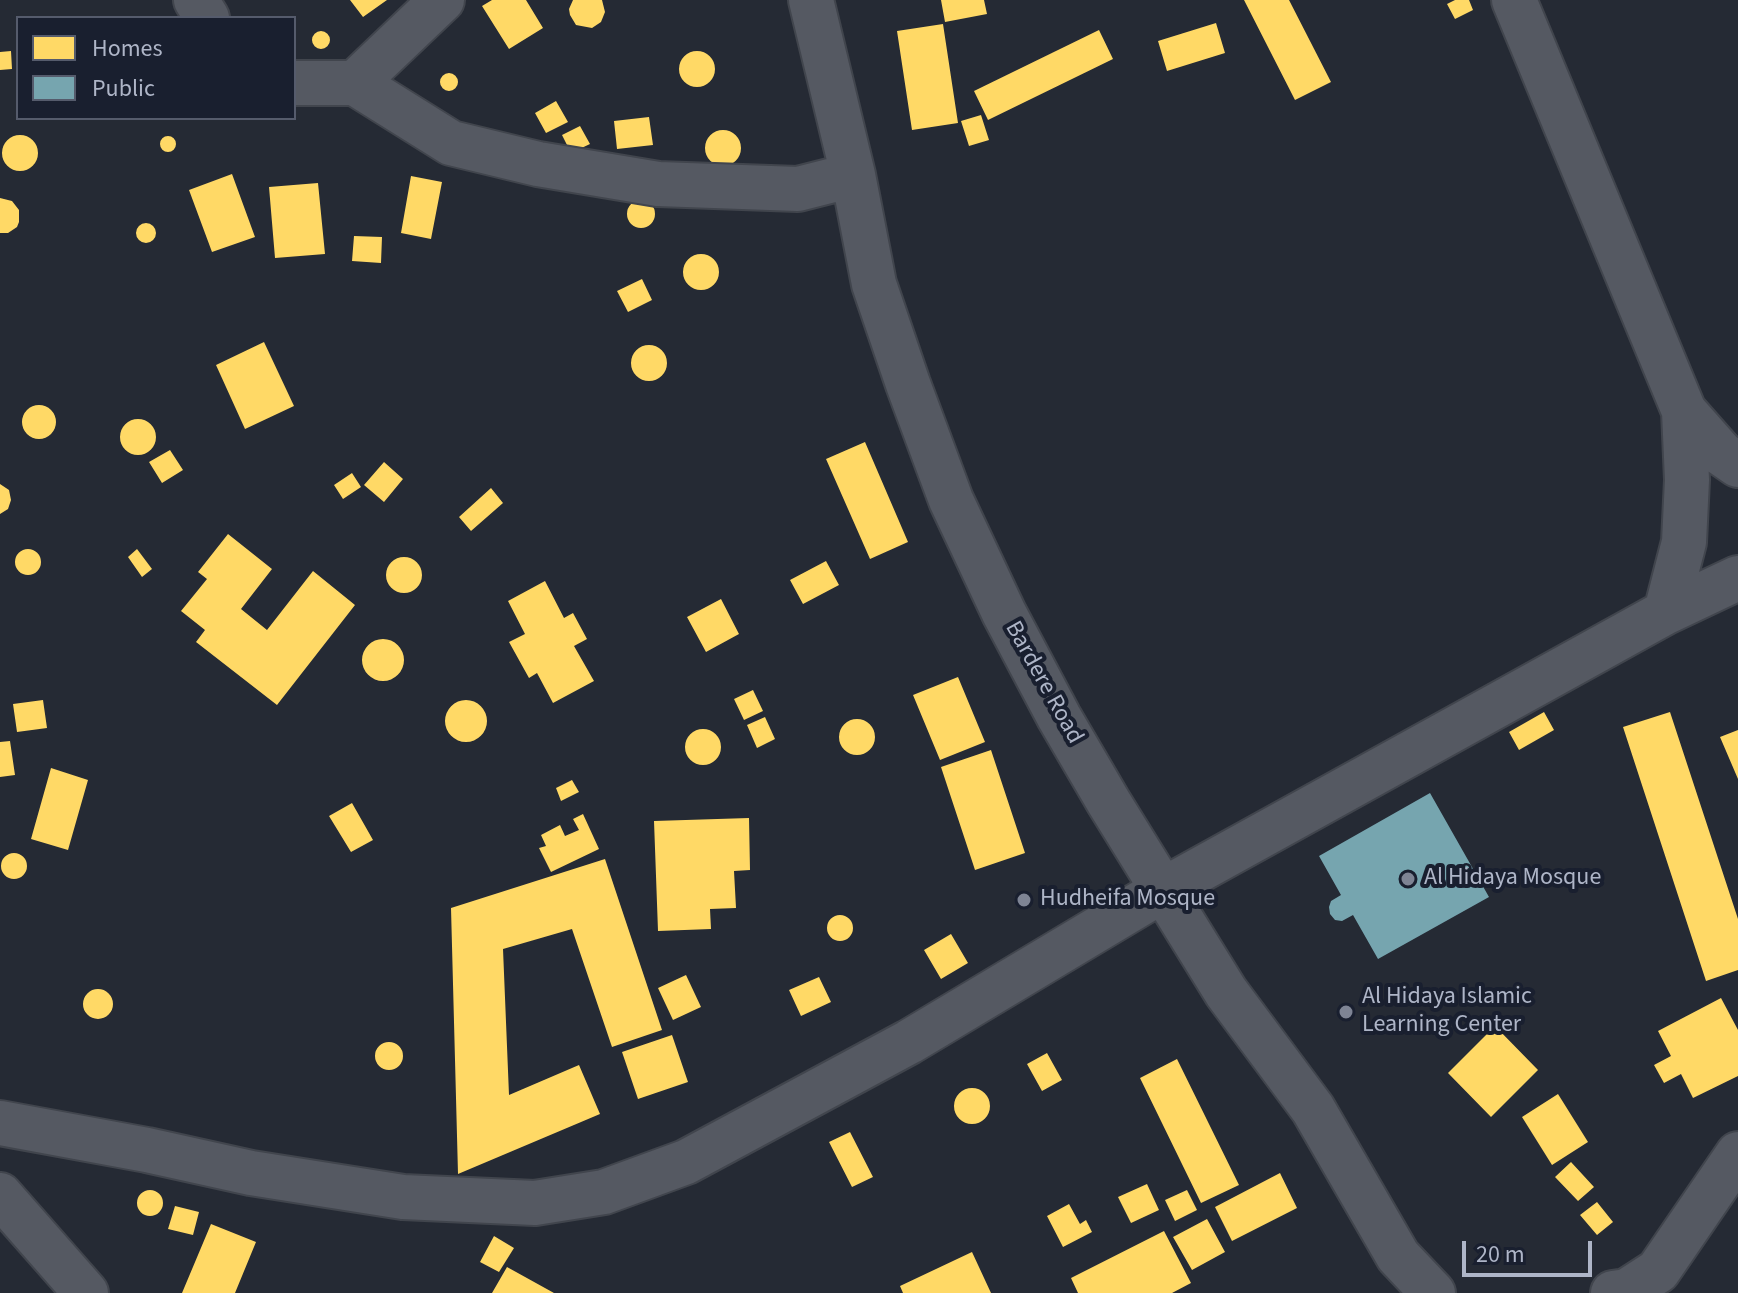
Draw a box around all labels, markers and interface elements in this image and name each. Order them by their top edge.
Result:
legend [16,16,296,120]
text: Homes [92,31,163,66]
text: Public [92,71,155,106]
street label: Bardere Road [997,617,1089,749]
place label: Al Hidaya Mosque [1424,865,1601,893]
marker: Al Hidaya Mosque [1399,870,1417,888]
place label: Hudheifa Mosque [1040,886,1215,914]
marker: Hudheifa Mosque [1015,891,1033,909]
place label: Al Hidaya Islamic Learning Center [1362,984,1532,1040]
marker: Al Hidaya Islamic Learning Center [1337,1003,1355,1021]
scale bar [1466,1225,1596,1275]
text: 20 m [1476,1237,1525,1272]

